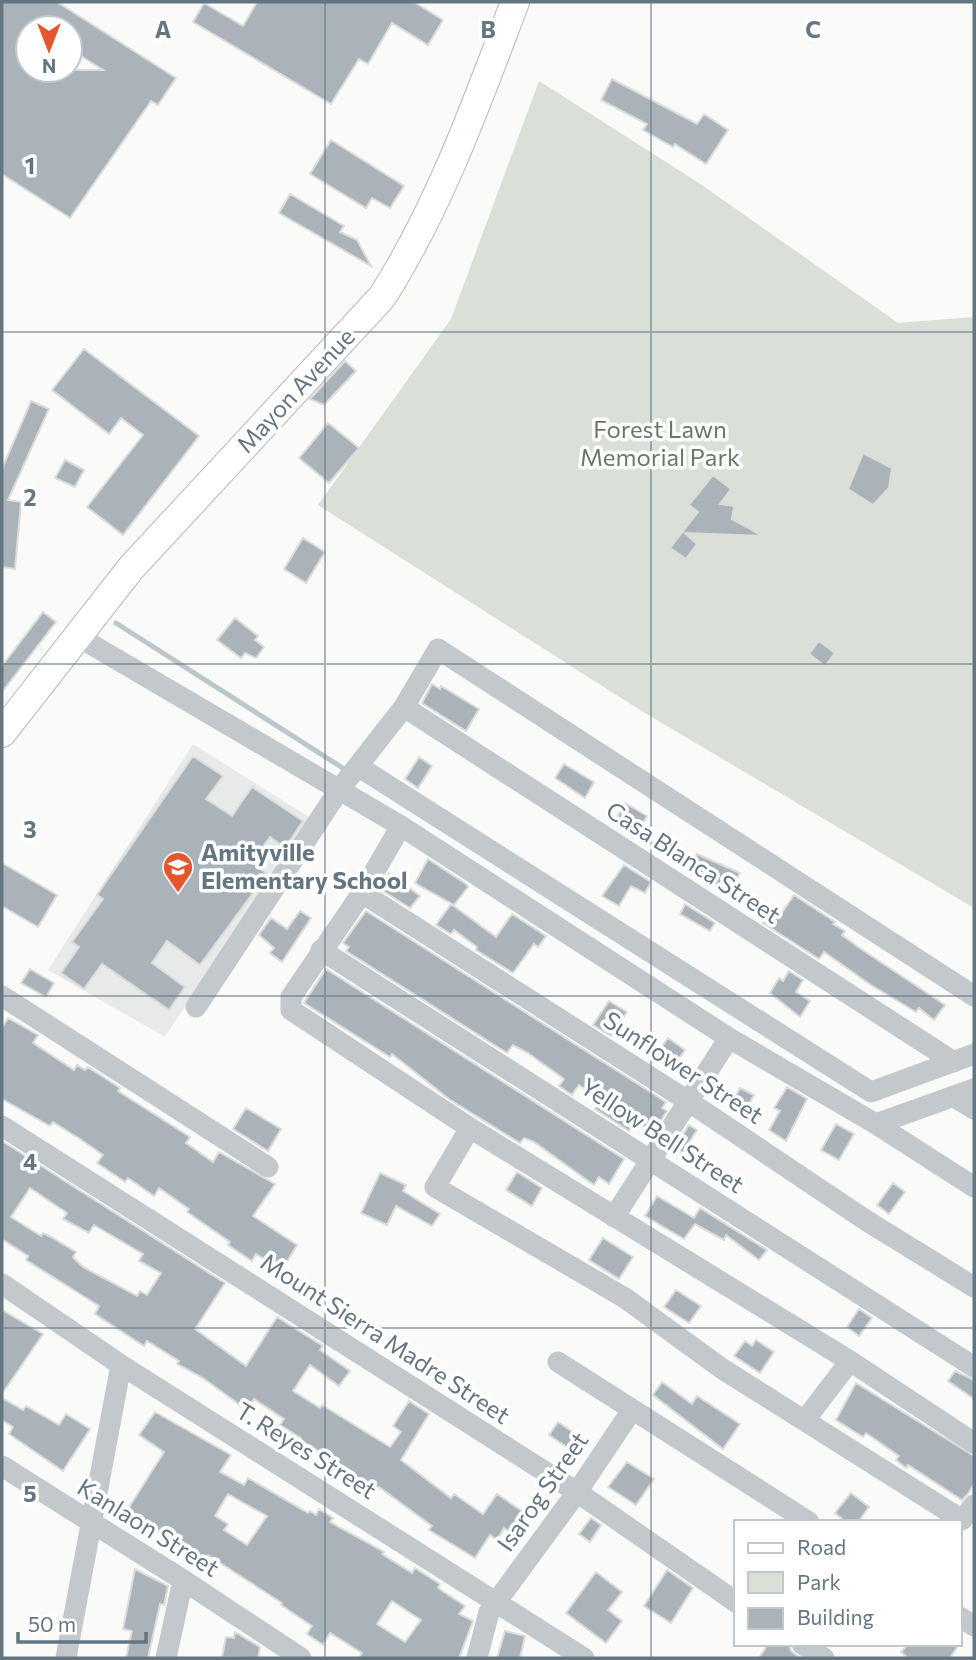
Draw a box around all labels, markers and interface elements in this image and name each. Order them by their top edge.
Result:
north arrow [14,14,84,84]
text: A [155,15,172,43]
text: B [480,15,496,43]
text: C [805,15,821,43]
text: N [42,55,56,78]
text: 1 [25,151,35,179]
street label: Mayon Avenue [230,322,360,458]
park label: Forest Lawn Memorial Park [580,414,740,471]
text: 2 [23,483,37,511]
street label: Casa Blanca Street [601,795,786,929]
text: 3 [23,815,37,843]
place label: Amityville Elementary School [201,837,408,894]
school or university icon: Amityville Elementary School [161,850,195,894]
street label: Sunflower Street [599,1004,769,1129]
street label: Yellow Bell Street [576,1071,750,1198]
text: 4 [23,1147,37,1175]
street label: Mount Sierra Madre Street [256,1246,516,1429]
street label: T. Reyes Street [231,1395,382,1504]
street label: Isarog Street [490,1426,594,1556]
street label: Kanlaon Street [73,1472,225,1582]
text: 5 [23,1479,37,1507]
legend [734,1520,962,1646]
text: Road [797,1534,846,1559]
text: Park [797,1569,841,1594]
scale bar [18,1600,145,1644]
text: Building [797,1604,874,1629]
text: 50 m [28,1611,76,1636]

